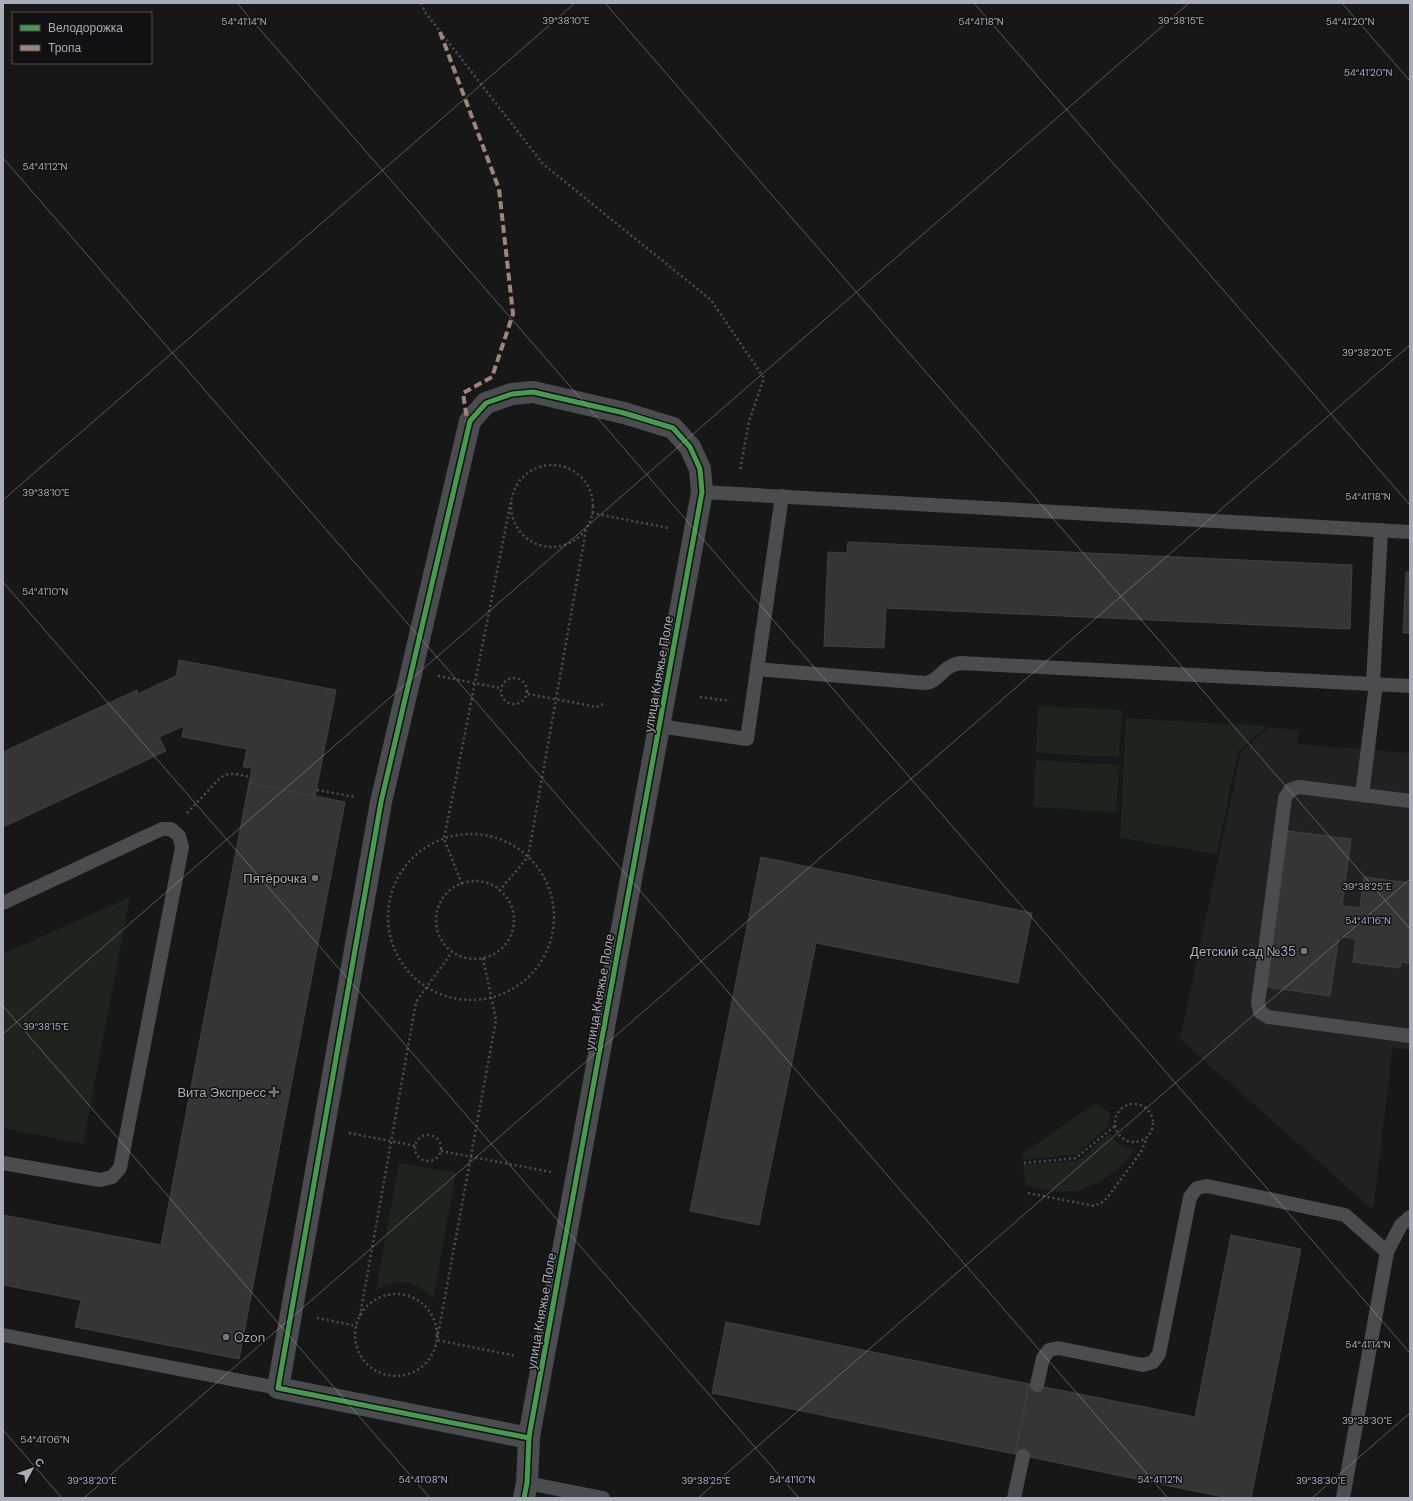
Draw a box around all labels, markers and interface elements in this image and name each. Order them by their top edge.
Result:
legend [12,12,152,64]
text: 39°38'10"E [542,14,590,27]
text: 39°38'15"E [1158,14,1205,27]
text: 54°41'14"N [221,15,267,28]
text: 54°41'18"N [958,15,1004,28]
text: 54°41'20"N [1326,15,1374,28]
text: Велодорожка [48,20,123,36]
text: Тропа [48,40,82,56]
text: 54°41'20"N [1344,66,1392,79]
text: 54°41'12"N [22,160,68,173]
text: 39°38'20"E [1342,346,1392,359]
text: 39°38'10"E [22,486,70,499]
text: 54°41'18"N [1345,490,1391,503]
text: 54°41'10"N [22,585,68,598]
street label: улица Княжье Поле [640,614,677,734]
place label: Пятёрочка [243,870,308,887]
marker: Пятёрочка [310,873,320,883]
text: 39°38'25"E [1342,880,1392,893]
text: 54°41'16"N [1345,914,1391,927]
street label: улица Княжье Поле [581,932,618,1052]
place label: Детский сад №35 [1190,943,1296,960]
marker: Детский сад №35 [1299,946,1309,956]
text: 39°38'15"E [23,1020,70,1033]
place label: Вита Экспресс [177,1084,266,1101]
marker: Вита Экспресс [269,1087,279,1097]
street label: улица Княжье Поле [523,1251,560,1371]
place label: Ozon [234,1329,265,1346]
marker: Ozon [221,1332,231,1342]
text: 54°41'14"N [1345,1338,1391,1351]
text: 39°38'30"E [1342,1414,1392,1427]
text: 54°41'06"N [20,1433,70,1446]
north arrow [12,1449,52,1489]
text: С [32,1455,47,1470]
text: 54°41'08"N [398,1473,448,1486]
text: 54°41'10"N [769,1473,815,1486]
text: 54°41'12"N [1137,1473,1183,1486]
text: 39°38'20"E [67,1474,117,1487]
text: 39°38'25"E [681,1474,731,1487]
text: 39°38'30"E [1296,1474,1346,1487]

